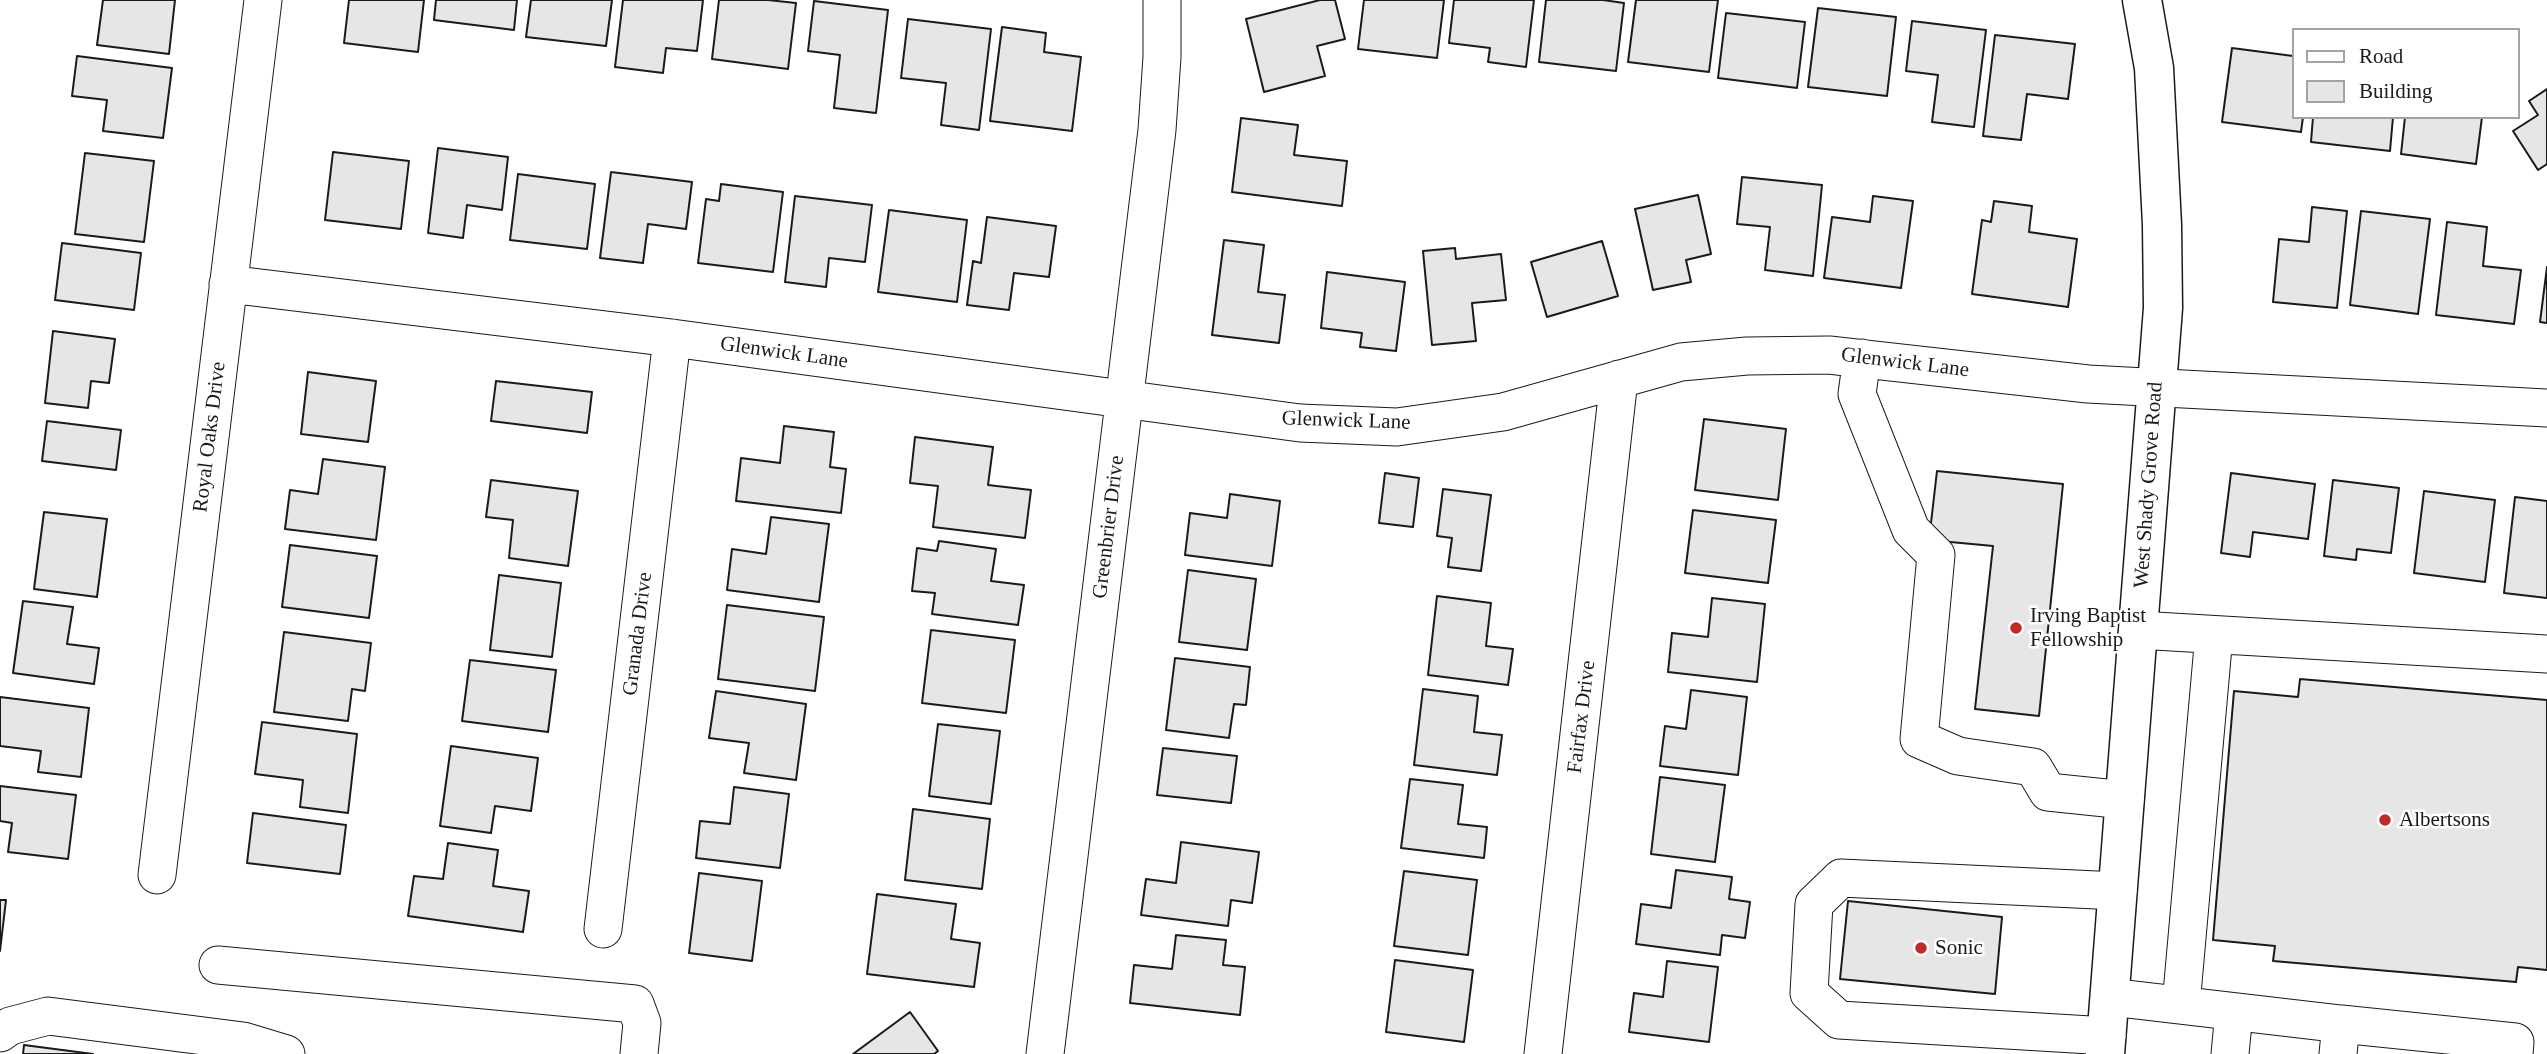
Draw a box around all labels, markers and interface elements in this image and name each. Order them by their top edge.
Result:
legend [2292,28,2519,119]
text: Road [2359,44,2403,68]
text: Building [2359,79,2433,103]
street label: Glenwick Lane [718,332,850,374]
street label: Glenwick Lane [1840,343,1970,383]
street label: Royal Oaks Drive [188,360,232,514]
street label: West Shady Grove Road [2129,381,2169,589]
street label: Glenwick Lane [1281,406,1411,436]
street label: Greenbrier Drive [1088,454,1130,600]
street label: Granada Drive [618,571,658,697]
place label: Irving Baptist Fellowship [2030,603,2146,653]
marker: Irving Baptist Fellowship [2008,620,2024,636]
street label: Fairfax Drive [1563,659,1601,775]
place label: Albertsons [2399,807,2490,833]
marker: Albertsons [2377,812,2393,828]
place label: Sonic [1935,935,1983,961]
marker: Sonic [1913,940,1929,956]

